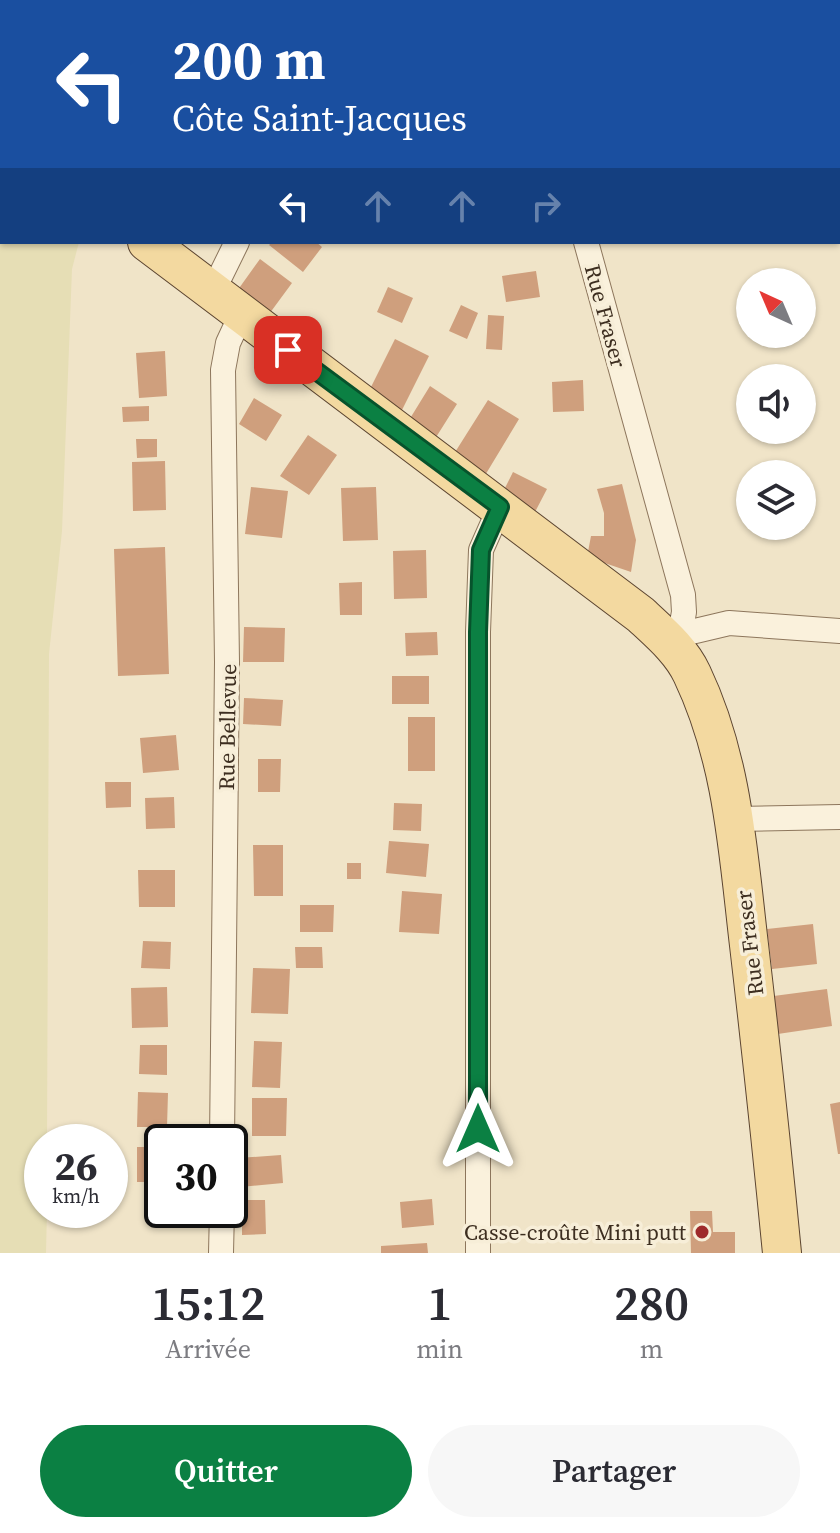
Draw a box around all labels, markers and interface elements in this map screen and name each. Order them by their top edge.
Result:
text: 200 m [172,21,326,98]
icon: left [40,32,144,136]
text: Côte Saint-Jacques [172,94,467,143]
icon: left [272,184,316,228]
icon: ahead [356,184,400,228]
icon: ahead [440,184,484,228]
icon: right [524,184,568,228]
street label: Rue Fraser [578,261,634,372]
north arrow [736,268,816,348]
map controls [736,268,816,540]
pin [254,316,322,384]
icon: arrive [266,328,310,372]
button: sound [736,364,816,444]
button: layers [736,460,816,540]
street label: Rue Bellevue [211,663,243,791]
street label: Rue Fraser [728,888,770,997]
position arrow [436,1087,520,1171]
speed limit sign: 30 [144,1124,248,1228]
text: 26 [54,1139,98,1193]
text: km/h [52,1182,100,1210]
place label: Casse-croûte Mini putt [464,1217,687,1247]
marker: Casse-croûte Mini putt [693,1223,711,1241]
text: 15:12 [151,1270,265,1336]
text: 1 [427,1270,452,1336]
text: 280 [614,1270,689,1336]
text: Arrivée [165,1331,251,1367]
text: min [416,1331,463,1367]
text: m [640,1331,663,1367]
button: Quitter [40,1425,412,1517]
button: Partager [428,1425,800,1517]

